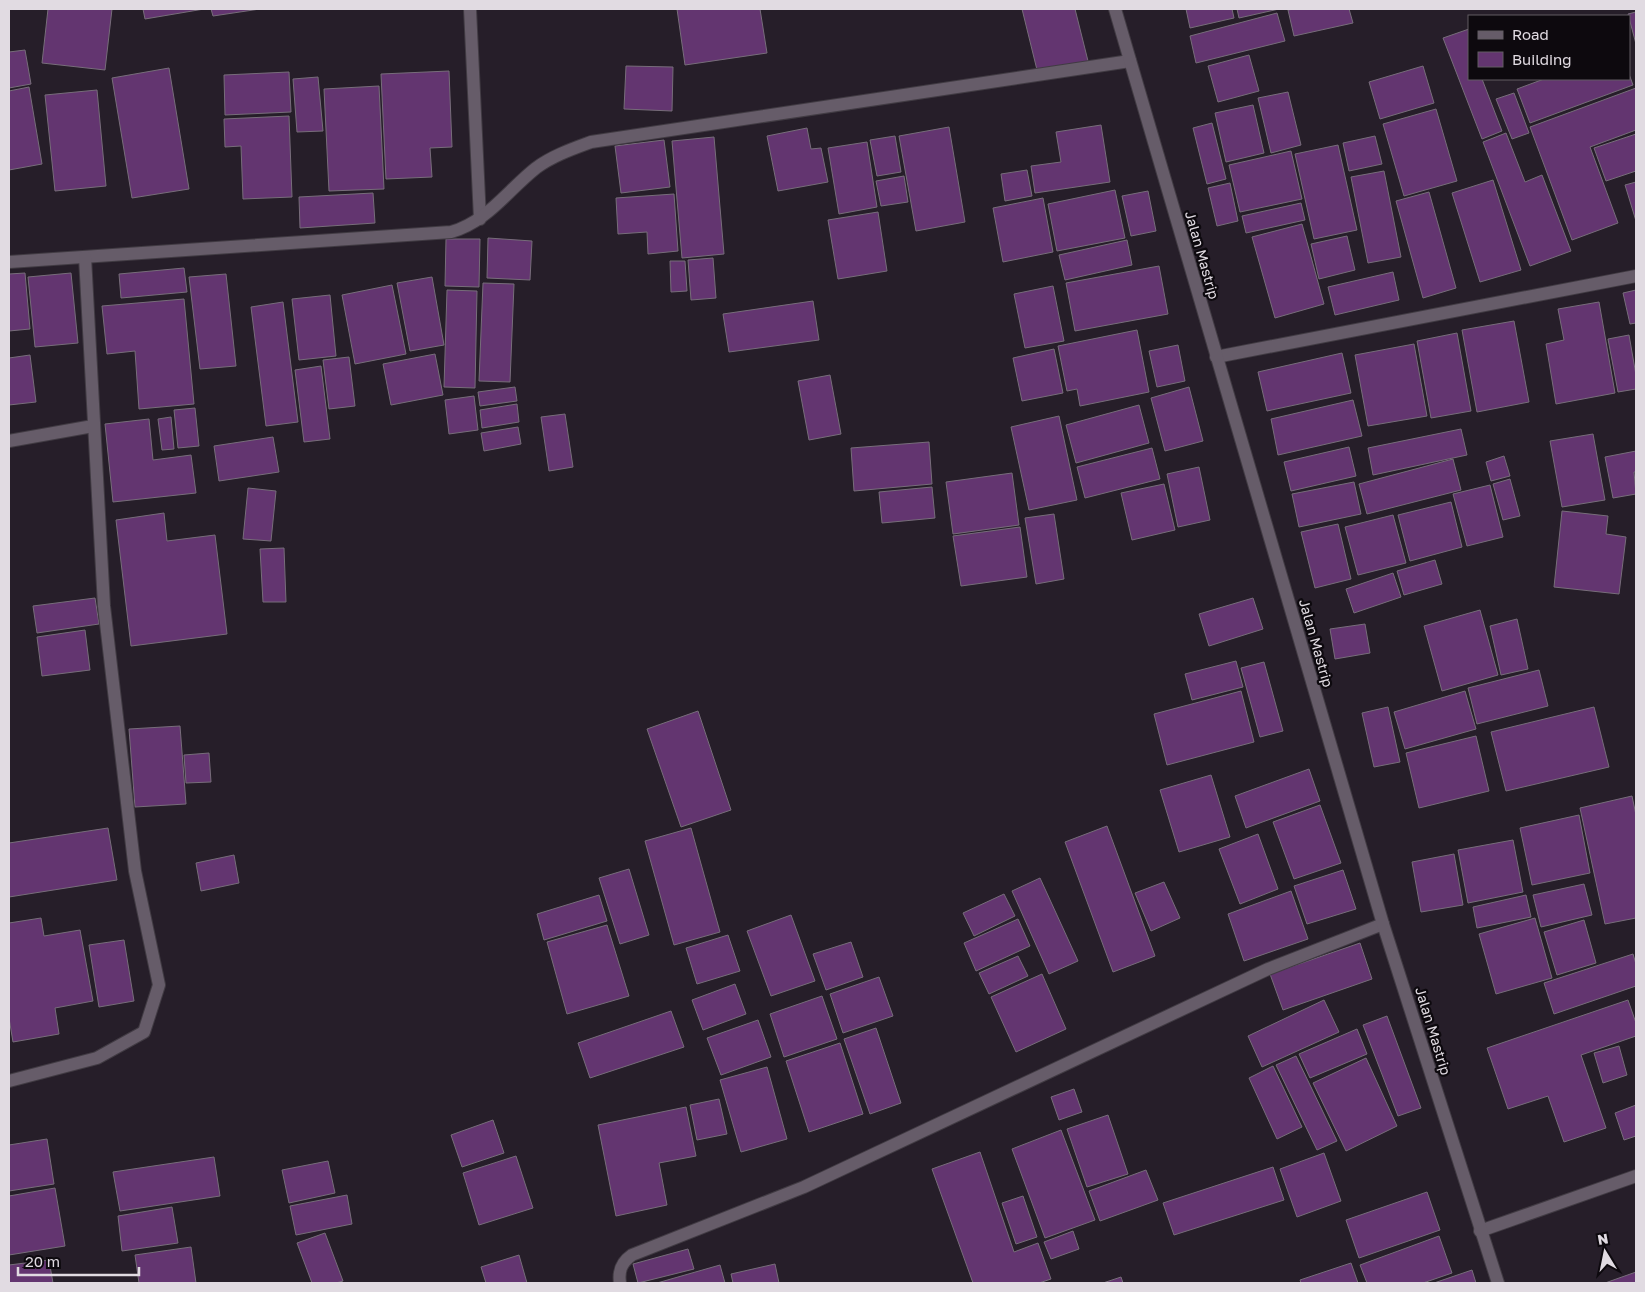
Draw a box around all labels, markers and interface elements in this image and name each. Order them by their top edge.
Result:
legend [1468,15,1630,80]
text: Road [1512,25,1549,43]
text: Building [1512,50,1572,68]
street label: Jalan Mastrip [1182,209,1223,301]
street label: Jalan Mastrip [1296,597,1337,689]
street label: Jalan Mastrip [1412,985,1455,1077]
north arrow [1580,1227,1630,1277]
text: N [1596,1229,1609,1248]
scale bar [18,1244,139,1276]
text: 20 m [25,1252,60,1270]

